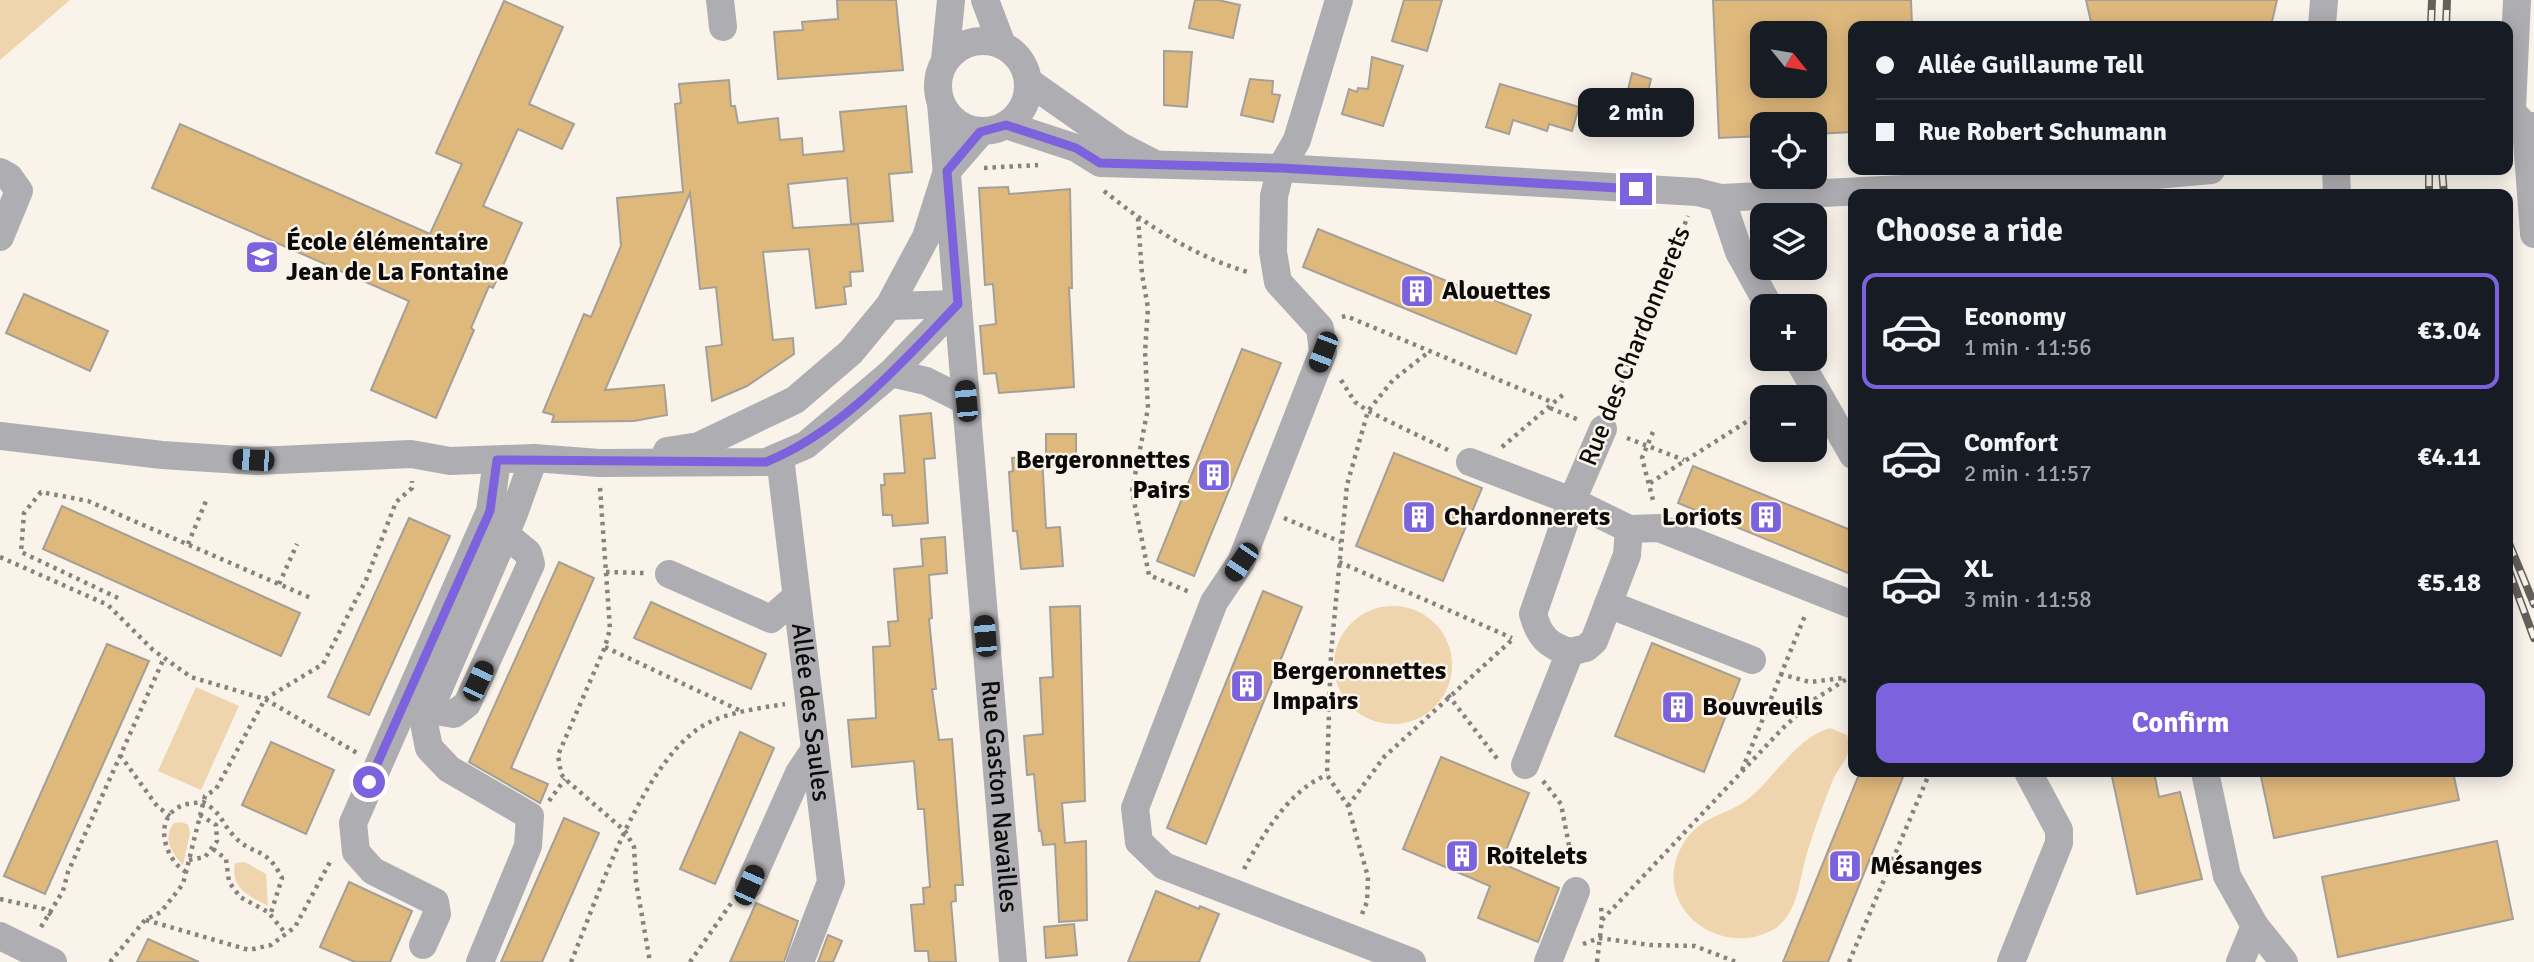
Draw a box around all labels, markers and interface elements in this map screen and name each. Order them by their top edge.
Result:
north arrow [1750,21,1827,98]
map controls [1750,21,1827,462]
text: Allée Guillaume Tell [1918,49,2144,81]
callout: 2 min [1578,88,1694,136]
text: 2 min [1608,98,1664,127]
button: locate [1750,112,1827,189]
text: Rue Robert Schumann [1918,116,2167,148]
route end [1620,173,1652,205]
button: layers [1750,203,1827,280]
text: Choose a ride [1876,211,2063,250]
street label: Rue des Chardonnerets [1572,222,1698,470]
place label: École élémentaire Jean de La Fontaine [286,226,509,288]
school or university icon: École élémentaire Jean de La Fontaine [243,238,281,276]
building icon: Alouettes [1398,272,1436,310]
place label: Alouettes [1442,275,1551,307]
button: + [1750,294,1827,371]
icon: car [1880,300,1943,363]
text: Economy [1964,301,2066,333]
text: €3.04 [2417,315,2481,347]
car [1306,329,1341,375]
text: 1 min · 11:56 [1964,333,2092,362]
car [954,379,979,423]
button: − [1750,385,1827,462]
icon: car [1880,426,1943,489]
text: Comfort [1964,427,2058,459]
text: €4.11 [2417,441,2481,473]
place label: Bergeronnettes Pairs [1016,444,1190,506]
car [232,448,275,472]
building icon: Bergeronnettes Pairs [1195,456,1233,494]
text: 2 min · 11:57 [1964,459,2092,488]
building icon: Chardonnerets [1400,498,1438,536]
building icon: Loriots [1747,498,1785,536]
place label: Chardonnerets [1444,501,1610,533]
place label: Loriots [1662,501,1742,533]
car [1221,539,1262,585]
icon: car [1880,552,1943,615]
text: XL [1964,553,1994,585]
text: €5.18 [2417,567,2481,599]
text: 3 min · 11:58 [1964,585,2092,614]
car [973,614,998,658]
street label: Allée des Saules [784,621,837,803]
place label: Bergeronnettes Impairs [1272,655,1446,717]
car [460,658,497,704]
building icon: Bergeronnettes Impairs [1228,667,1266,705]
street label: Rue Gaston Navailles [973,679,1025,914]
button: Confirm [1876,683,2485,763]
building icon: Bouvreuils [1659,688,1697,726]
place label: Bouvreuils [1702,691,1823,723]
route start [353,766,385,798]
building icon: Roitelets [1443,837,1481,875]
place label: Roitelets [1486,840,1587,872]
building icon: Mésanges [1826,847,1864,885]
place label: Mésanges [1870,850,1982,882]
car [731,862,768,908]

